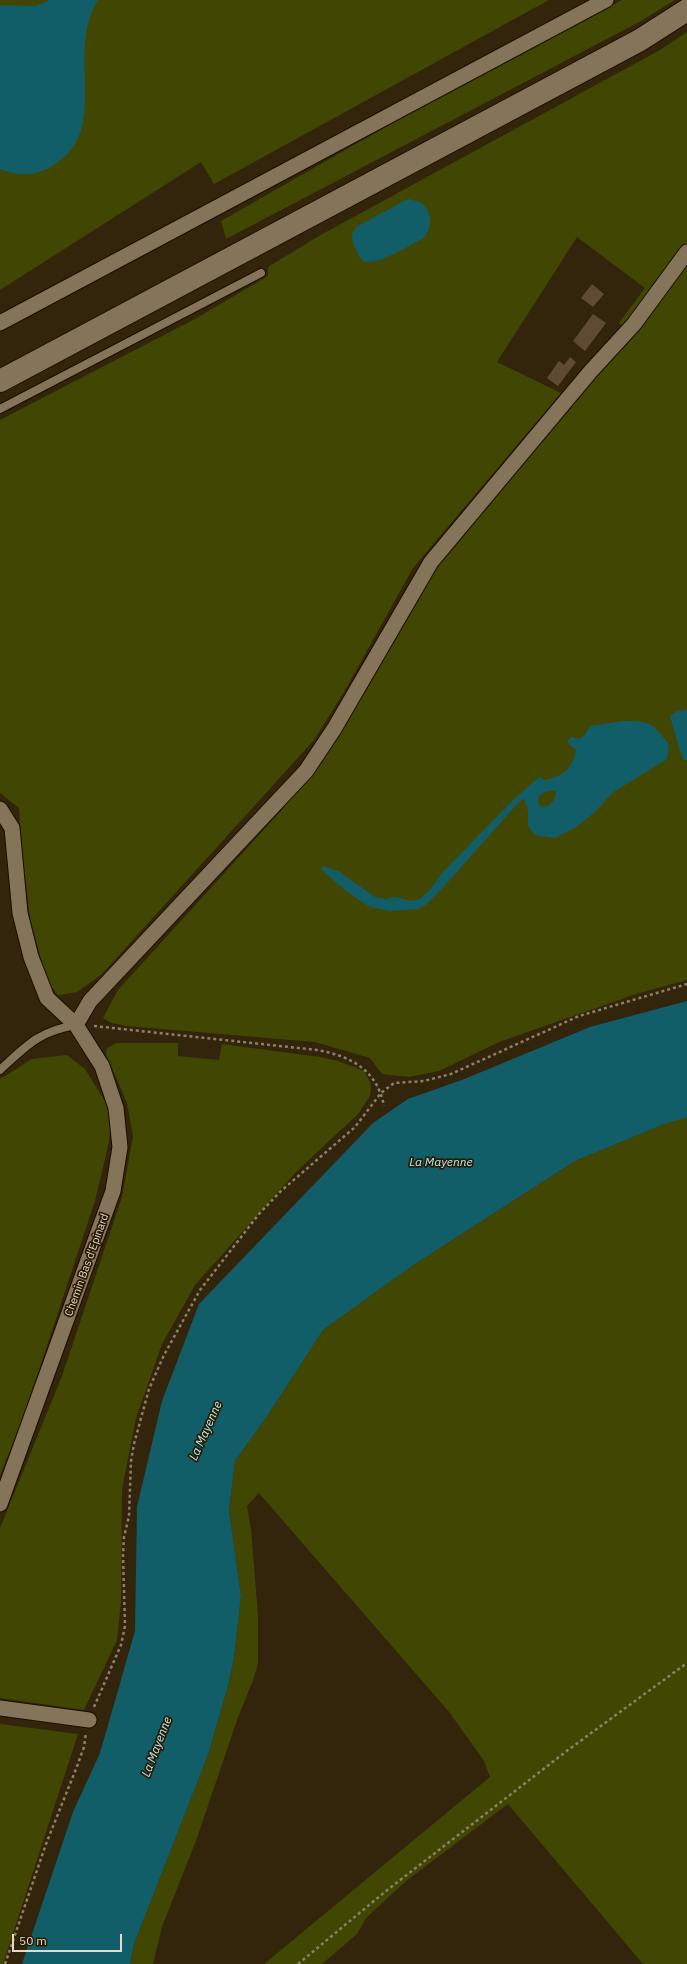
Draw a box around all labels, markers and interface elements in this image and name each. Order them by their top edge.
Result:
water label: La Mayenne [409,1156,473,1170]
street label: Chemin Bas d'Epinard [62,1212,112,1318]
water label: La Mayenne [187,1399,225,1463]
water label: La Mayenne [139,1715,175,1779]
scale bar [14,1926,124,1952]
text: 50 m [19,1933,47,1948]

